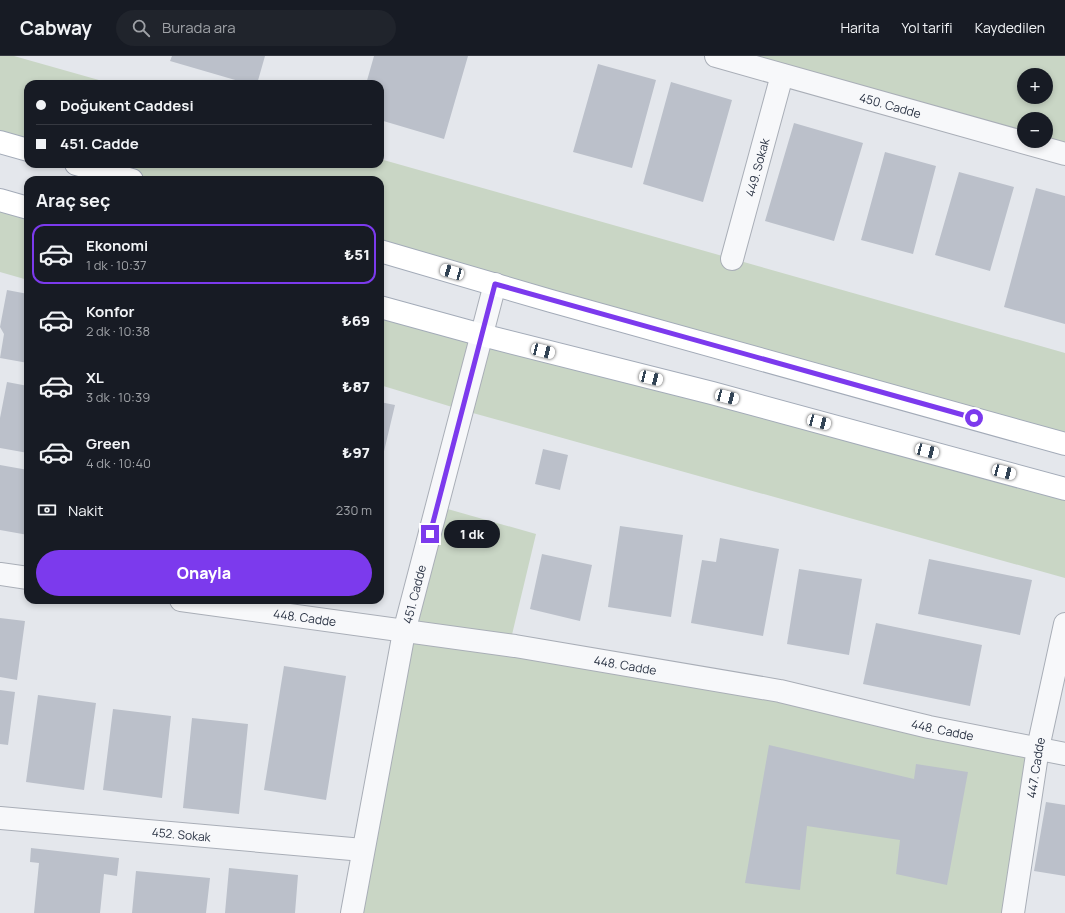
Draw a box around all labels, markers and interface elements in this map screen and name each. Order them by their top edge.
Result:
search box [116,10,396,46]
text: Cabway [20,15,92,41]
icon: search [130,17,152,39]
text: Burada ara [162,17,236,38]
text: Harita [840,18,879,37]
text: Yol tarifi [901,18,953,37]
text: Kaydedilen [975,18,1045,37]
map controls [1017,68,1053,148]
button: + [1017,68,1053,104]
street label: 450. Cadde [857,88,923,122]
text: Doğukent Caddesi [60,95,194,116]
button: − [1017,112,1053,148]
text: 451. Cadde [60,133,139,154]
street label: 449. Sokak [741,135,773,198]
text: Araç seç [36,188,110,212]
text: Ekonomi [86,235,148,256]
icon: car [38,236,74,272]
text: ₺51 [344,244,370,265]
text: 1 dk · 10:37 [86,256,147,274]
car [439,263,465,281]
text: Konfor [86,301,134,322]
icon: car [38,302,74,338]
text: ₺69 [342,310,370,331]
text: 2 dk · 10:38 [86,322,150,340]
car [530,342,556,360]
text: XL [86,367,104,388]
icon: car [38,368,74,404]
car [638,369,664,387]
text: ₺87 [342,376,370,397]
text: 3 dk · 10:39 [86,388,150,406]
car [714,388,740,406]
route start [965,409,983,427]
car [806,413,832,431]
text: Green [86,433,130,454]
icon: car [38,434,74,470]
text: ₺97 [342,442,370,463]
car [914,442,940,460]
text: 4 dk · 10:40 [86,454,151,472]
car [991,463,1017,481]
icon: cash [36,499,58,521]
text: Nakit [68,500,104,521]
text: 230 m [336,501,372,519]
callout: 1 dk [444,520,500,548]
route end [421,525,439,543]
text: 1 dk [460,525,484,543]
button: Onayla [36,550,372,596]
street label: 451. Cadde [398,563,430,625]
street label: 448. Cadde [272,604,337,630]
street label: 448. Cadde [593,651,658,678]
street label: 448. Cadde [910,715,975,744]
street label: 447. Cadde [1022,736,1049,799]
street label: 452. Sokak [151,823,213,845]

